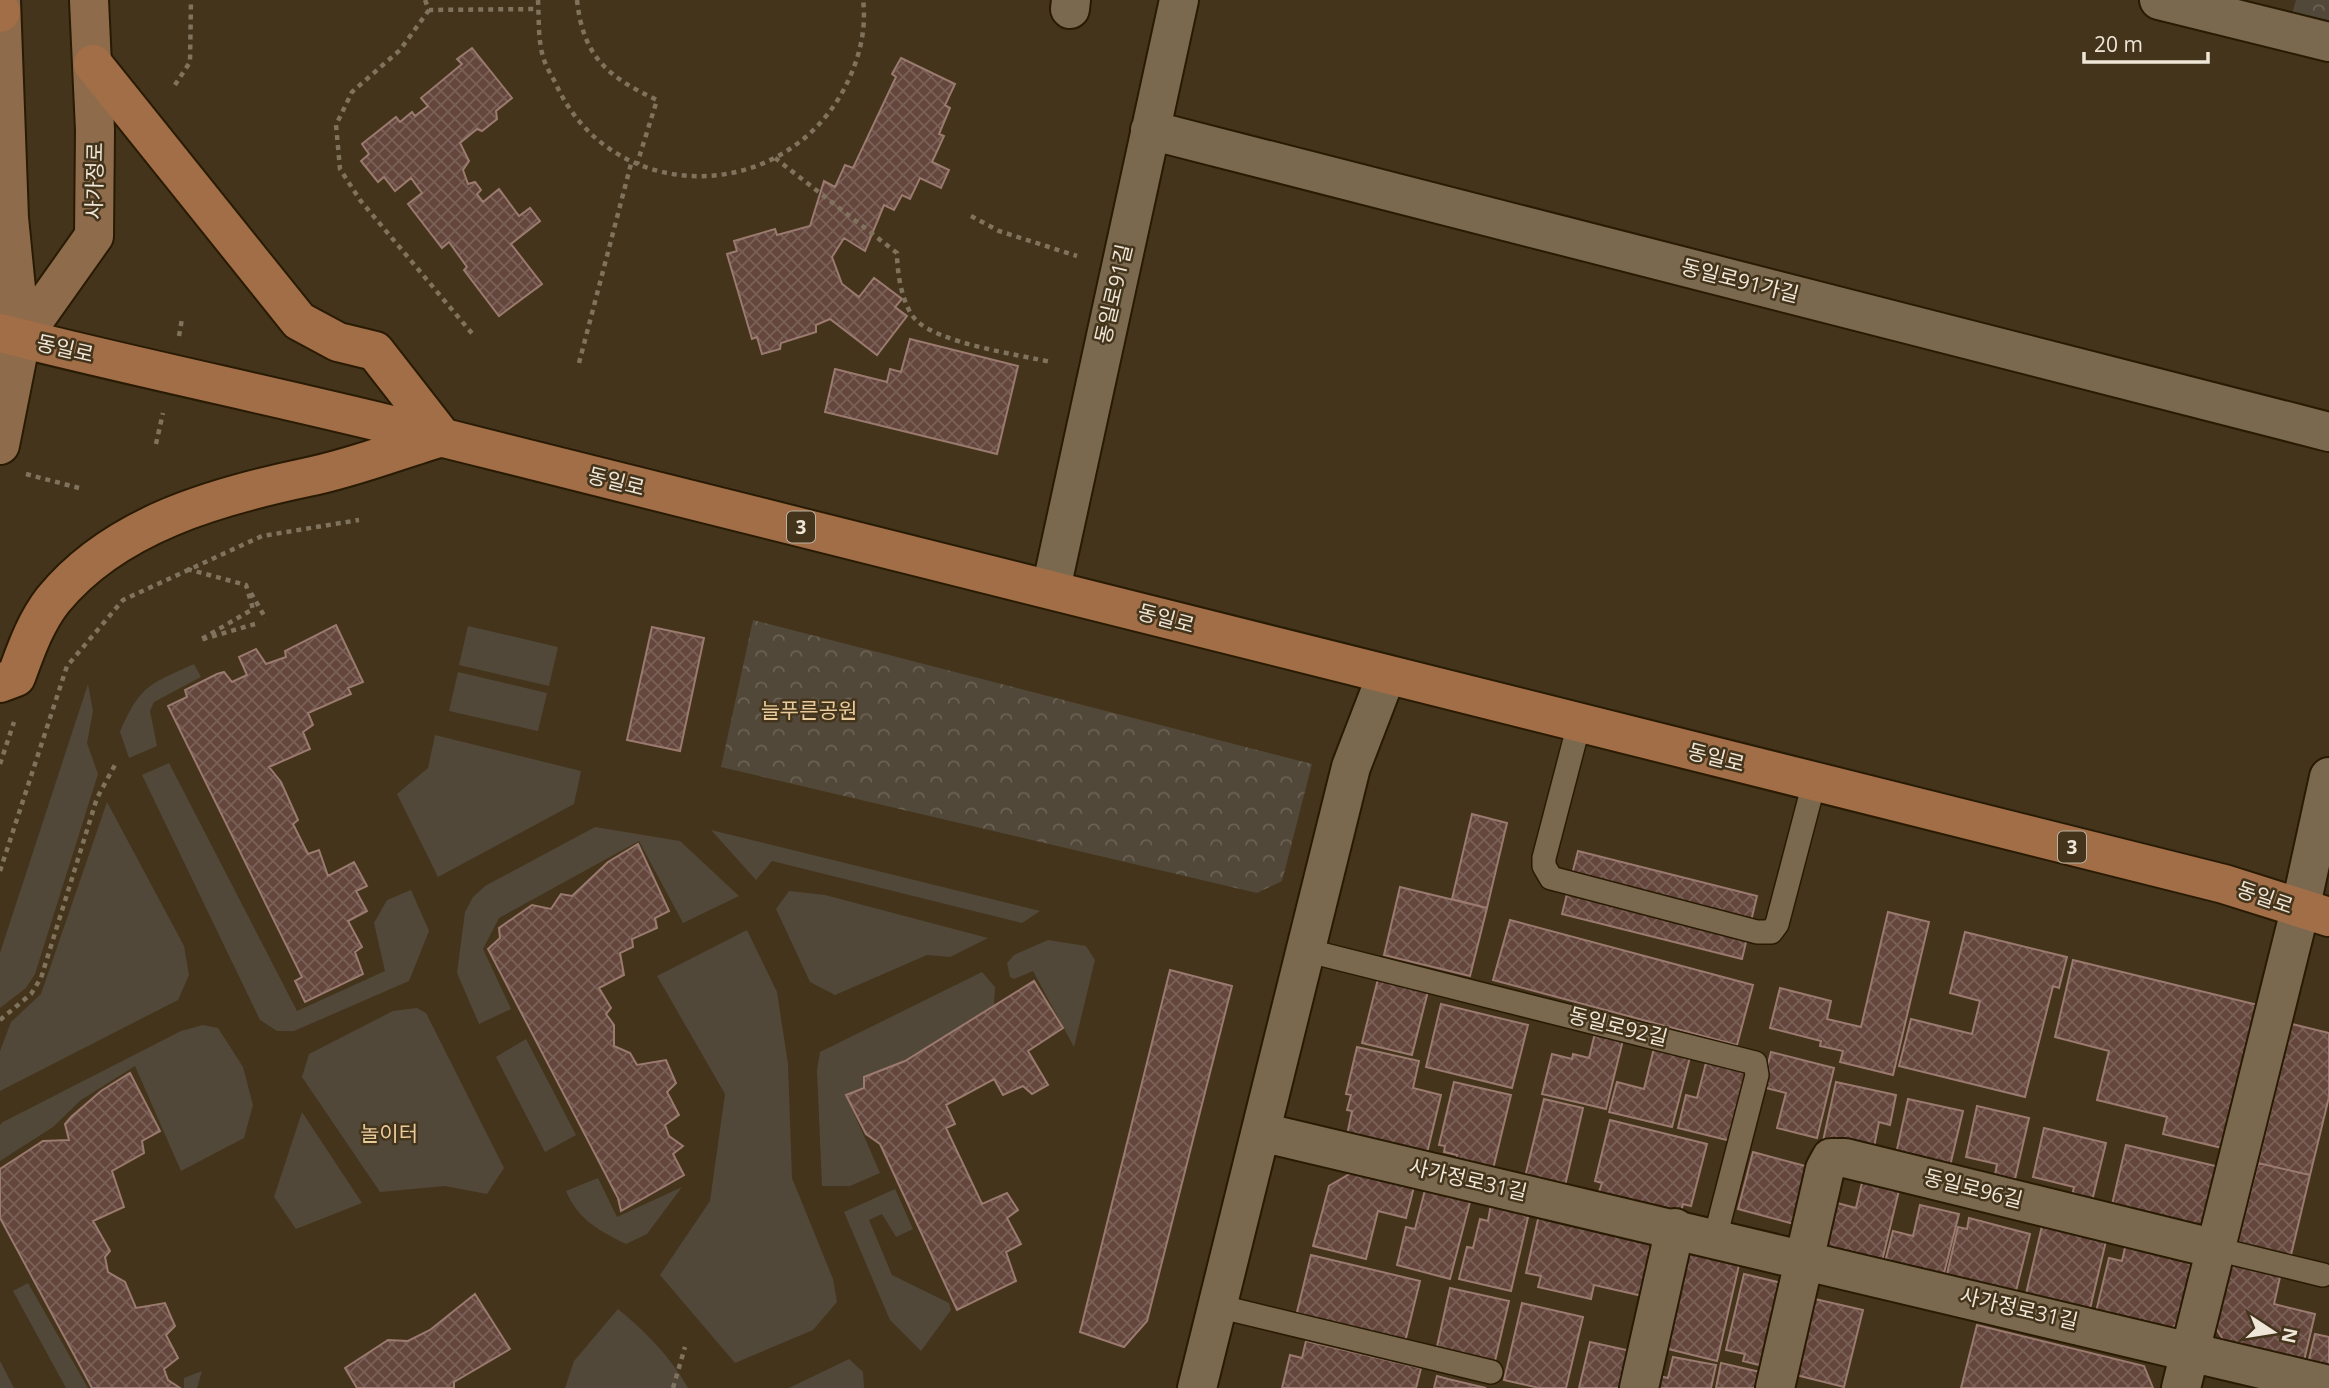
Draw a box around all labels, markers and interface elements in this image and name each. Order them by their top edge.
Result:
scale bar [2084,21,2208,65]
text: 20 m [2094,30,2143,58]
street label: 사가정로 [79,142,109,220]
street label: 동일로91길 [1088,241,1138,346]
street label: 동일로91가길 [1678,252,1802,308]
street label: 동일로 [34,328,97,368]
street label: 동일로 [585,460,648,502]
road number: 3 [787,512,815,542]
street label: 동일로 [1135,597,1198,639]
park label: 늘푸른공원 [761,696,857,724]
street label: 동일로 [1685,736,1748,778]
road number: 3 [2058,832,2086,862]
street label: 동일로 [2233,874,2297,920]
street label: 동일로92길 [1566,1000,1671,1052]
park label: 놀이터 [360,1119,418,1147]
street label: 사가정로31길 [1406,1152,1530,1206]
street label: 동일로96길 [1921,1162,2026,1214]
street label: 사가정로31길 [1957,1281,2081,1335]
north arrow [2238,1297,2308,1367]
text: N [2275,1325,2304,1346]

